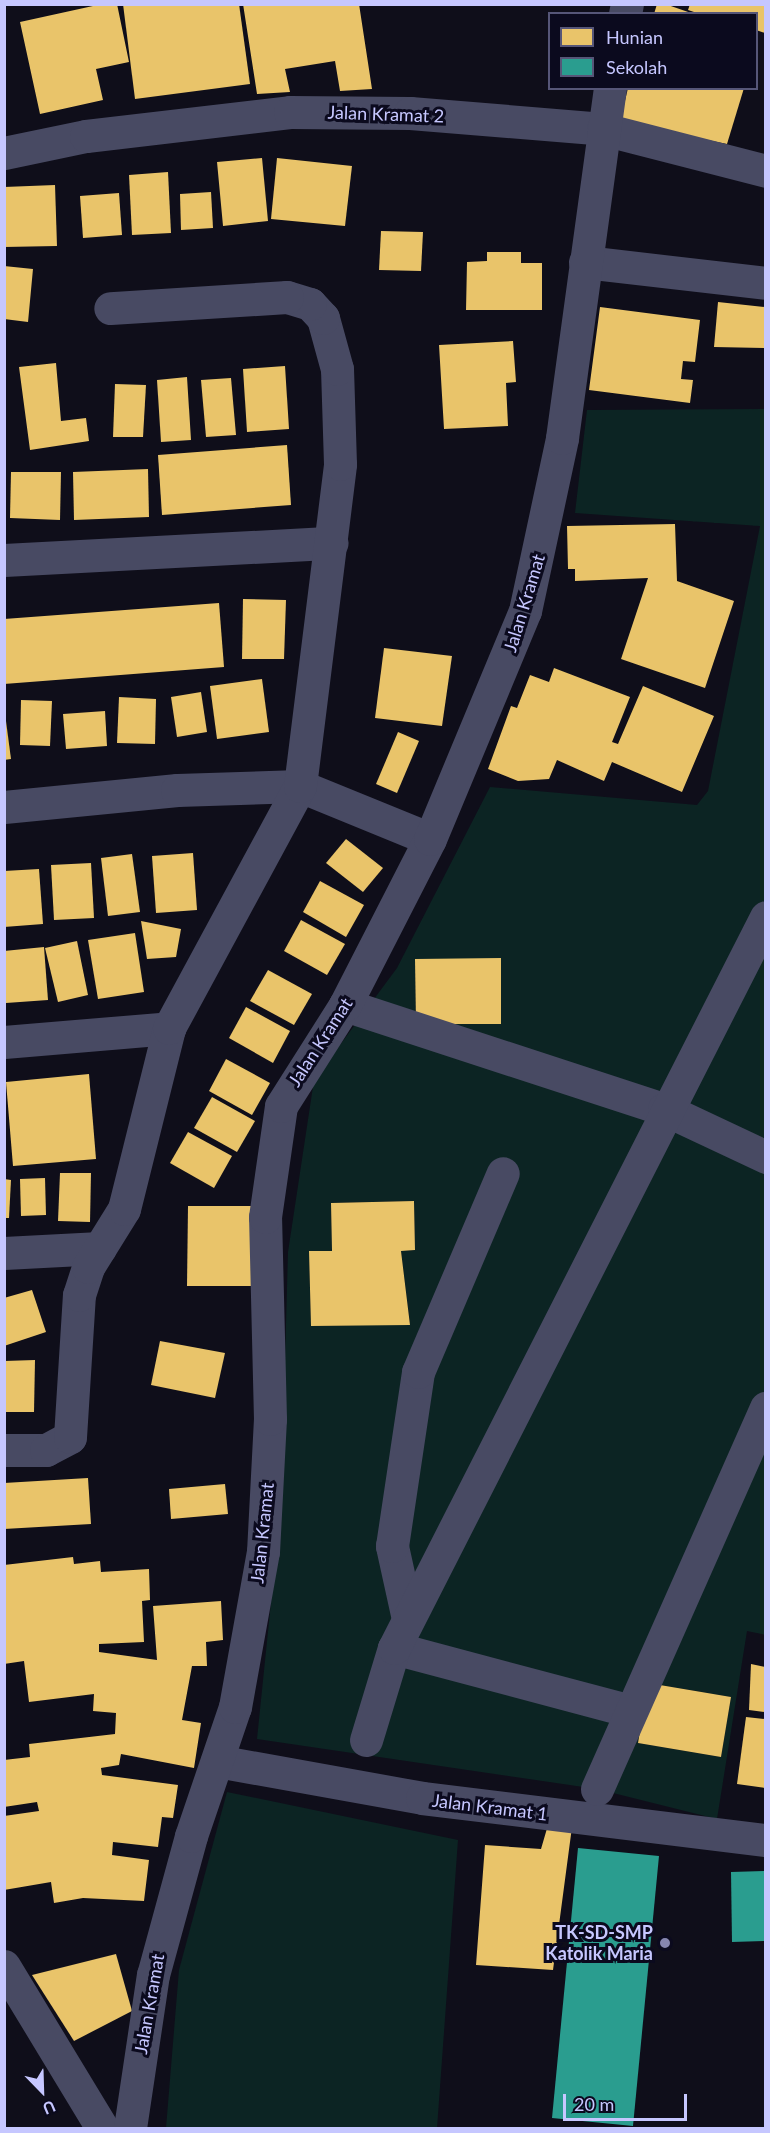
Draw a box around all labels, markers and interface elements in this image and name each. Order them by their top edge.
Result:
legend [548,12,758,90]
text: Hunian [606,26,663,48]
text: Sekolah [606,56,667,78]
street label: Jalan Kramat 2 [327,101,445,127]
street label: Jalan Kramat [499,551,549,655]
street label: Jalan Kramat [283,994,357,1090]
street label: Jalan Kramat [246,1481,278,1585]
street label: Jalan Kramat 1 [431,1789,549,1825]
place label: TK-SD-SMP Katolik Maria [545,1922,653,1964]
marker: TK-SD-SMP Katolik Maria [658,1936,672,1950]
street label: Jalan Kramat [130,1952,168,2056]
north arrow [12,2061,72,2121]
scale bar [566,2082,690,2120]
text: 20 m [574,2093,614,2115]
text: U [40,2097,58,2119]

